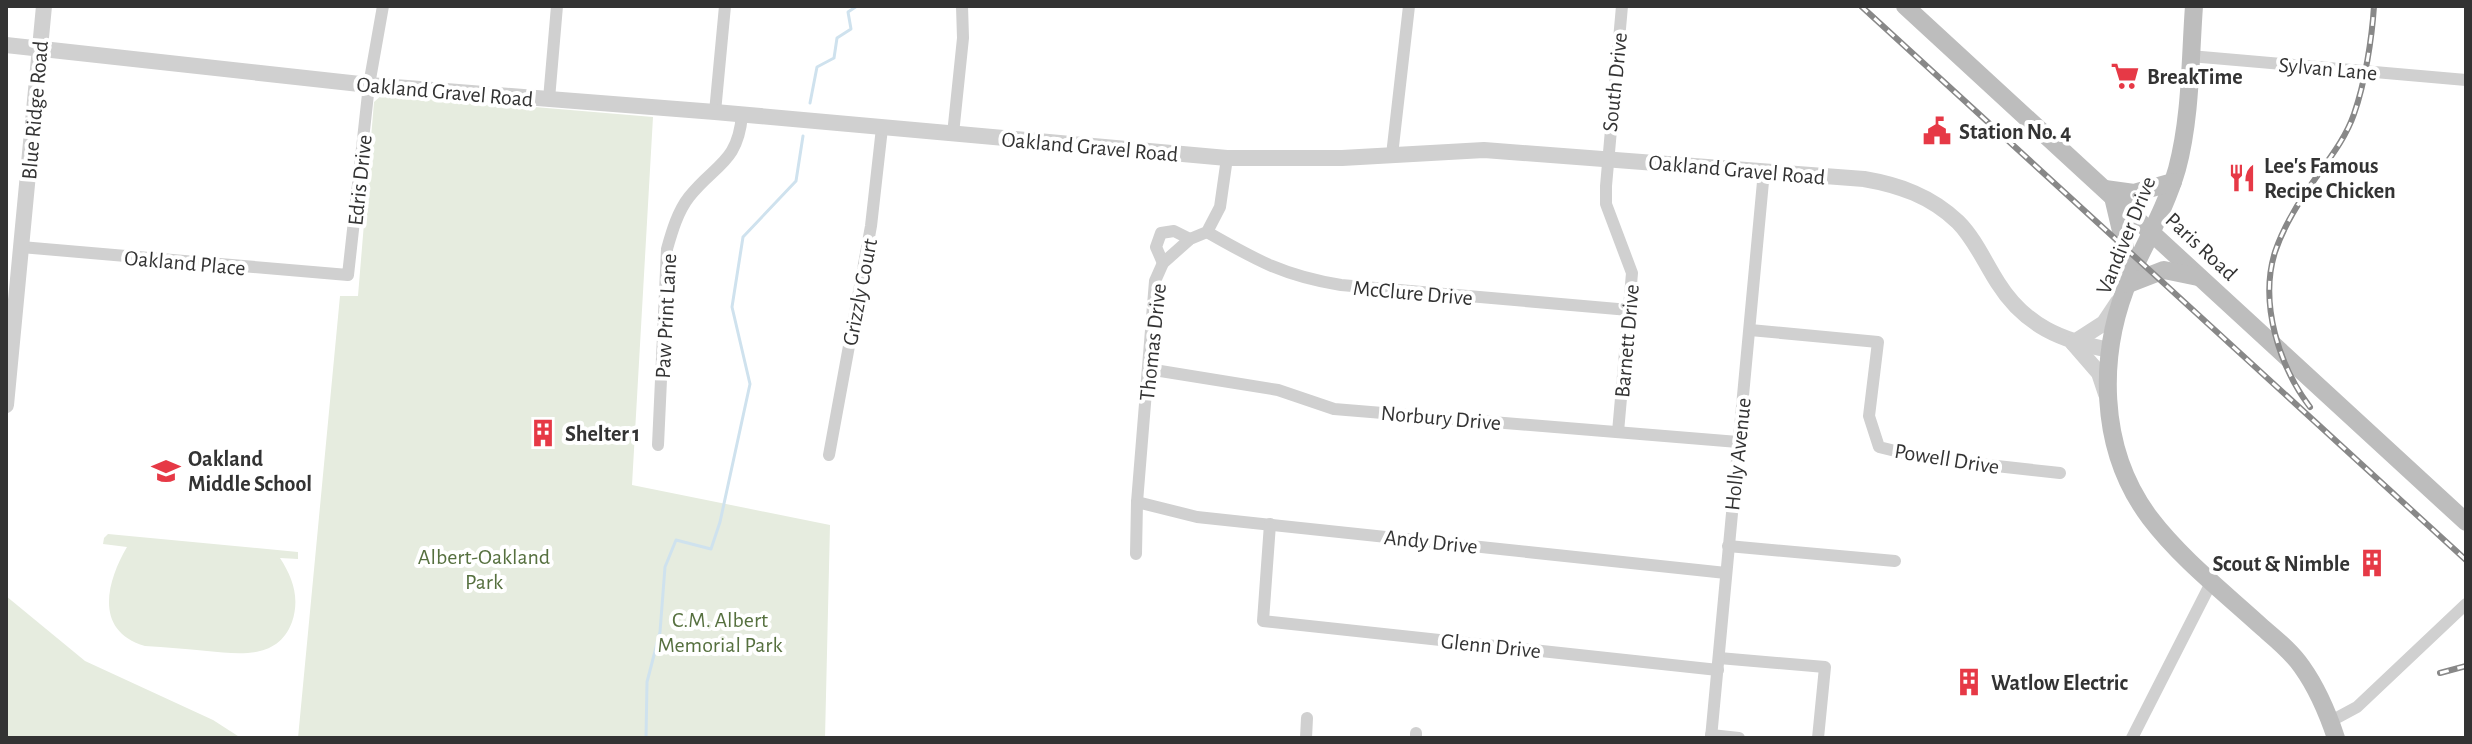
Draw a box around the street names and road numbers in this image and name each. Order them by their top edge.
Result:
street label: South Drive [1599,31,1631,133]
street label: Blue Ridge Road [18,40,52,180]
street label: Sylvan Lane [2278,54,2378,84]
street label: Oakland Gravel Road [356,73,534,111]
street label: Oakland Gravel Road [1001,128,1179,166]
street label: Edris Drive [344,134,376,227]
street label: Oakland Gravel Road [1648,151,1826,189]
street label: Vandiver Drive [2092,173,2160,297]
street label: Paris Road [2161,208,2241,285]
street label: Grizzly Court [839,237,881,348]
street label: Oakland Place [123,247,246,279]
street label: Paw Print Lane [652,253,680,379]
street label: McClure Drive [1352,277,1474,309]
street label: Thomas Drive [1136,282,1170,402]
street label: Barnett Drive [1611,283,1643,399]
street label: Holly Avenue [1721,397,1755,512]
street label: Norbury Drive [1380,402,1502,434]
street label: Powell Drive [1893,440,2001,478]
street label: Andy Drive [1383,526,1479,558]
street label: Glenn Drive [1440,630,1542,662]

